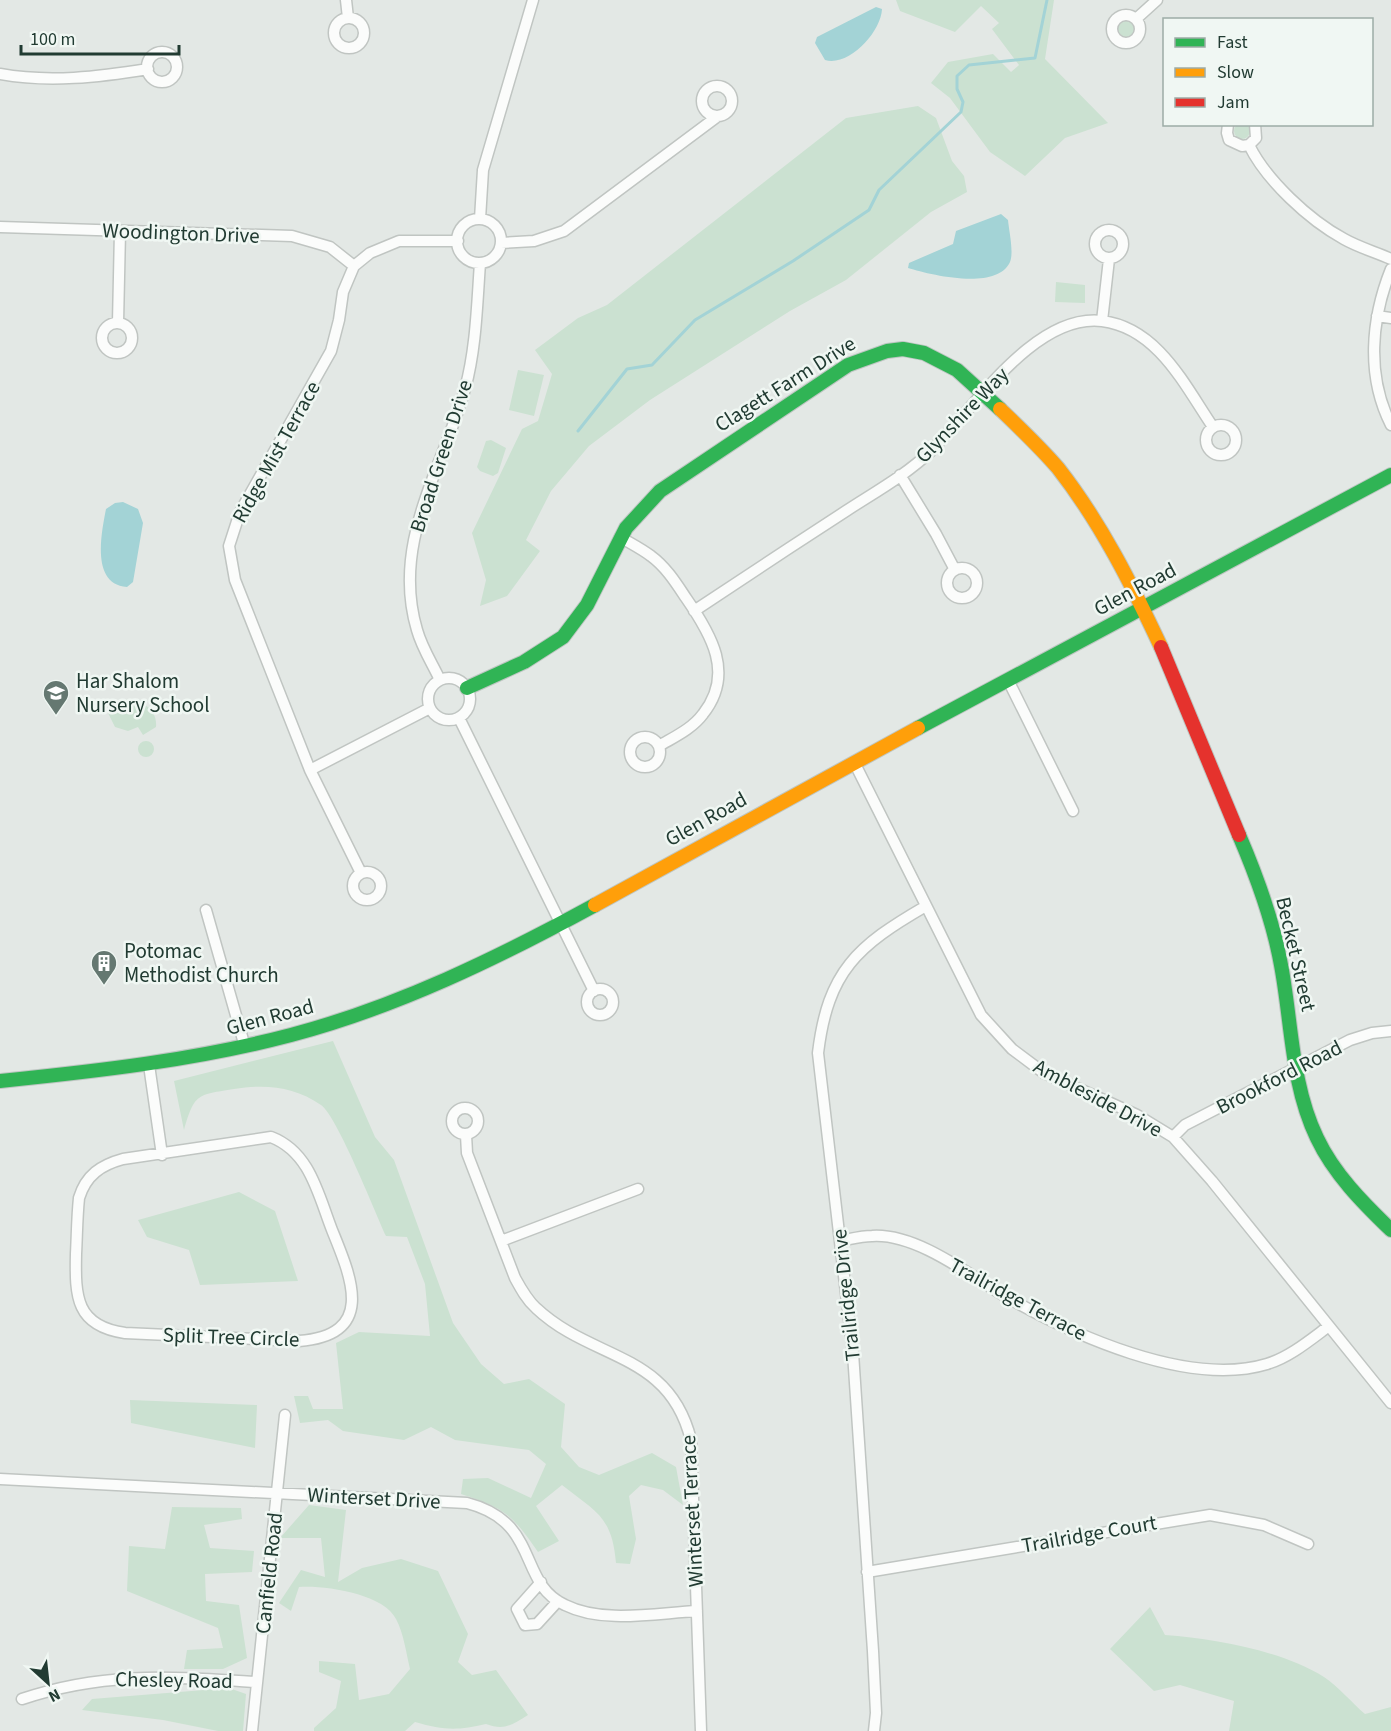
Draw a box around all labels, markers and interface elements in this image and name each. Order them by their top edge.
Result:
scale bar [21,18,178,56]
legend [1163,18,1373,126]
text: 100 m [30,27,75,52]
text: Fast [1217,30,1248,55]
text: Slow [1217,60,1254,85]
text: Jam [1217,90,1250,115]
street label: Woodington Drive [102,215,260,251]
street label: Clagett Farm Drive [709,329,861,439]
street label: Glynshire Way [908,360,1016,470]
street label: Ridge Mist Terrace [225,376,327,528]
street label: Broad Green Drive [402,376,480,536]
street label: Glen Road [1088,555,1182,623]
place label: Har Shalom Nursery School [76,666,210,720]
school or university icon: Har Shalom Nursery School [41,678,71,716]
street label: Glen Road [660,784,752,854]
street label: Becket Street [1268,894,1324,1014]
place label: Potomac Methodist Church [124,936,279,990]
building icon: Potomac Methodist Church [89,948,119,986]
street label: Glen Road [223,991,317,1043]
street label: Brookford Road [1211,1032,1347,1122]
street label: Ambleside Drive [1028,1051,1168,1145]
street label: Trailridge Drive [824,1227,868,1363]
street label: Trailridge Terrace [944,1250,1092,1348]
street label: Split Tree Circle [162,1320,300,1354]
street label: Winterset Terrace [673,1434,711,1588]
street label: Winterset Drive [307,1480,441,1516]
street label: Trailridge Court [1019,1507,1159,1561]
street label: Canfield Road [248,1511,290,1635]
north arrow [18,1653,78,1713]
street label: Chesley Road [115,1664,233,1696]
text: N [45,1683,64,1708]

